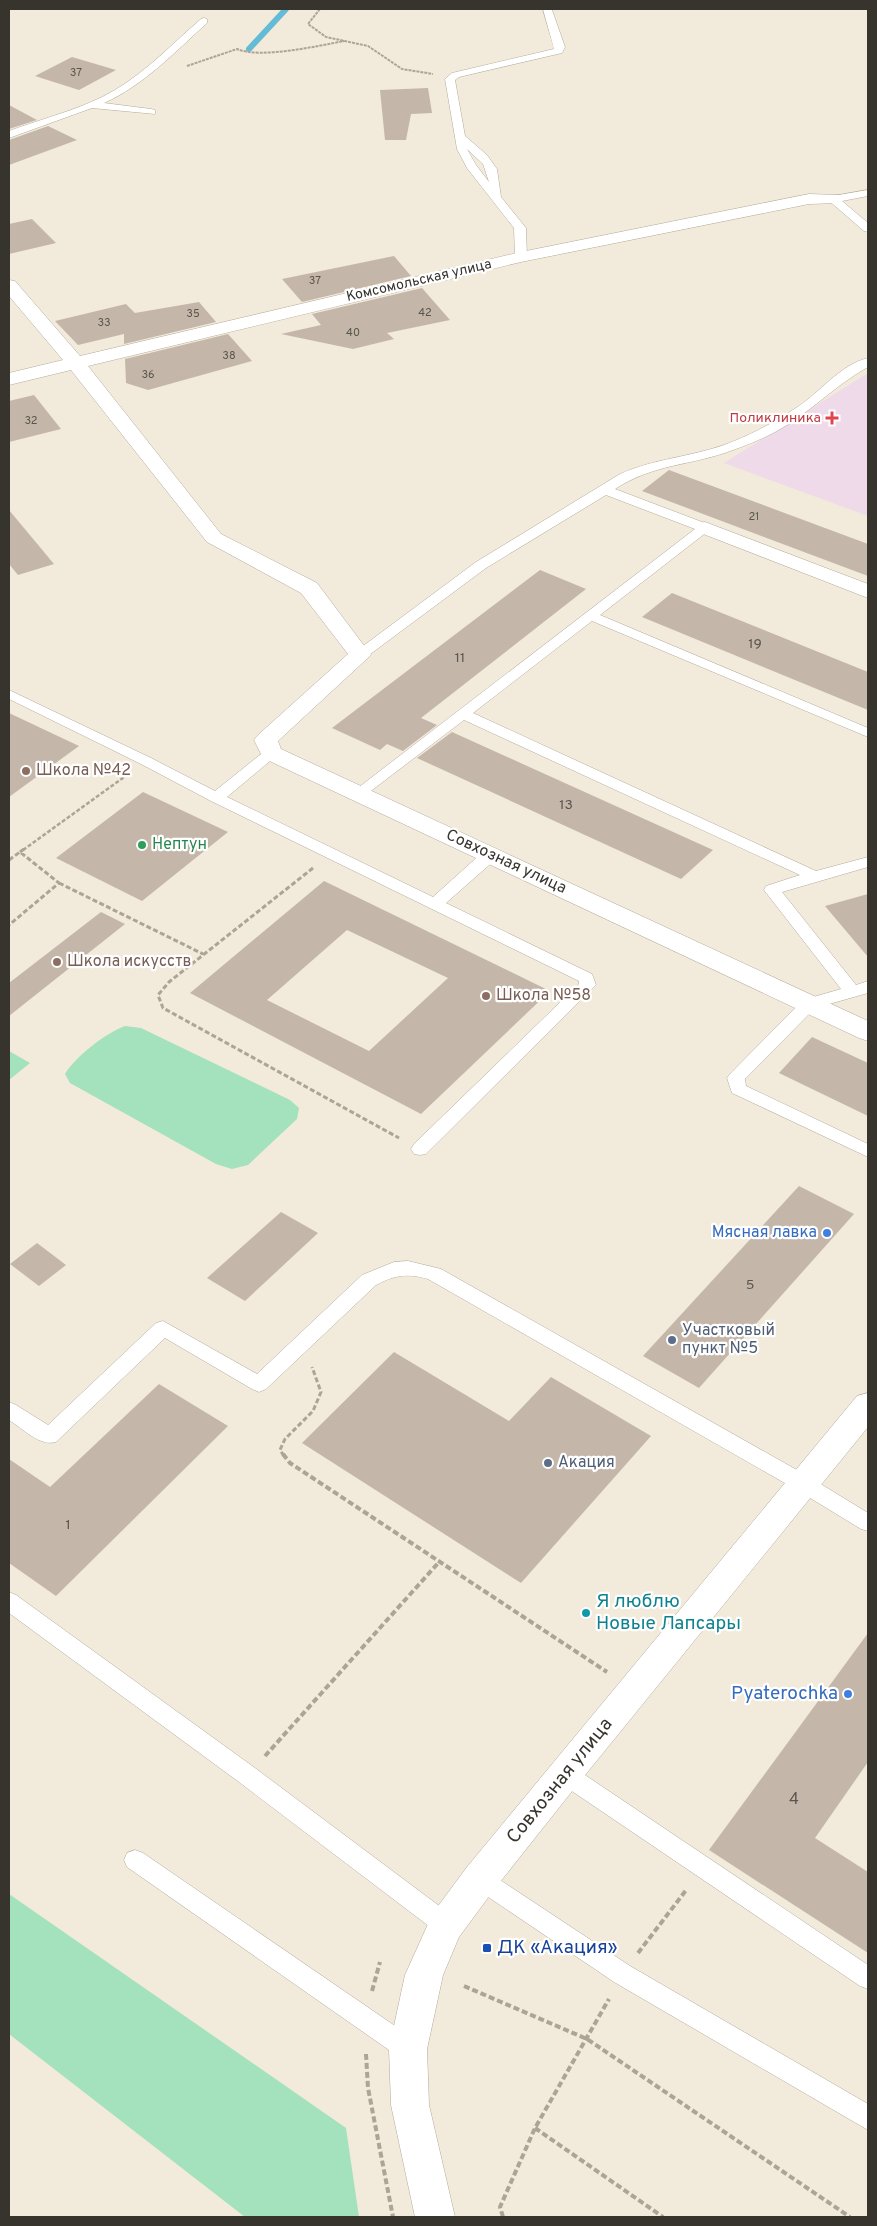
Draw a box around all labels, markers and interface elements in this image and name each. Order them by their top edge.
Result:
house number: 37 [70,66,82,80]
street label: Комсомольская улица [345,256,493,306]
house number: 37 [309,274,321,288]
house number: 42 [418,306,432,320]
house number: 35 [186,307,200,321]
house number: 33 [97,316,111,330]
house number: 40 [346,326,360,340]
house number: 38 [222,349,236,363]
house number: 36 [141,368,155,382]
place label: Поликлиника [729,410,821,427]
marker: Поликлиника [825,411,839,425]
house number: 32 [24,414,38,428]
house number: 21 [749,510,759,524]
house number: 19 [748,636,762,653]
house number: 11 [455,650,465,667]
place label: Школа №42 [36,761,131,781]
marker: Школа №42 [20,765,32,777]
house number: 13 [559,797,573,814]
street label: Совхозная улица [443,825,569,899]
place label: Нептун [152,835,207,855]
marker: Нептун [136,839,148,851]
place label: Школа искусств [67,952,192,972]
marker: Школа искусств [51,956,63,968]
place label: Школа №58 [496,986,591,1006]
marker: Школа №58 [480,990,492,1002]
place label: Мясная лавка [712,1223,817,1243]
marker: Мясная лавка [821,1227,833,1239]
house number: 5 [746,1277,754,1294]
place label: Участковый пункт №5 [682,1321,775,1359]
marker: Участковый пункт №5 [666,1334,678,1346]
place label: Акация [558,1453,615,1473]
marker: Акация [542,1457,554,1469]
house number: 1 [65,1517,71,1534]
place label: Я люблю Новые Лапсары [596,1590,741,1636]
marker: Я люблю Новые Лапсары [580,1607,592,1619]
place label: Pyaterochka [731,1682,838,1706]
marker: Pyaterochka [842,1688,854,1700]
street label: Совхозная улица [502,1713,618,1849]
house number: 4 [789,1790,799,1810]
place label: ДК «Акация» [497,1936,618,1960]
marker: ДК «Акация» [481,1942,493,1954]

